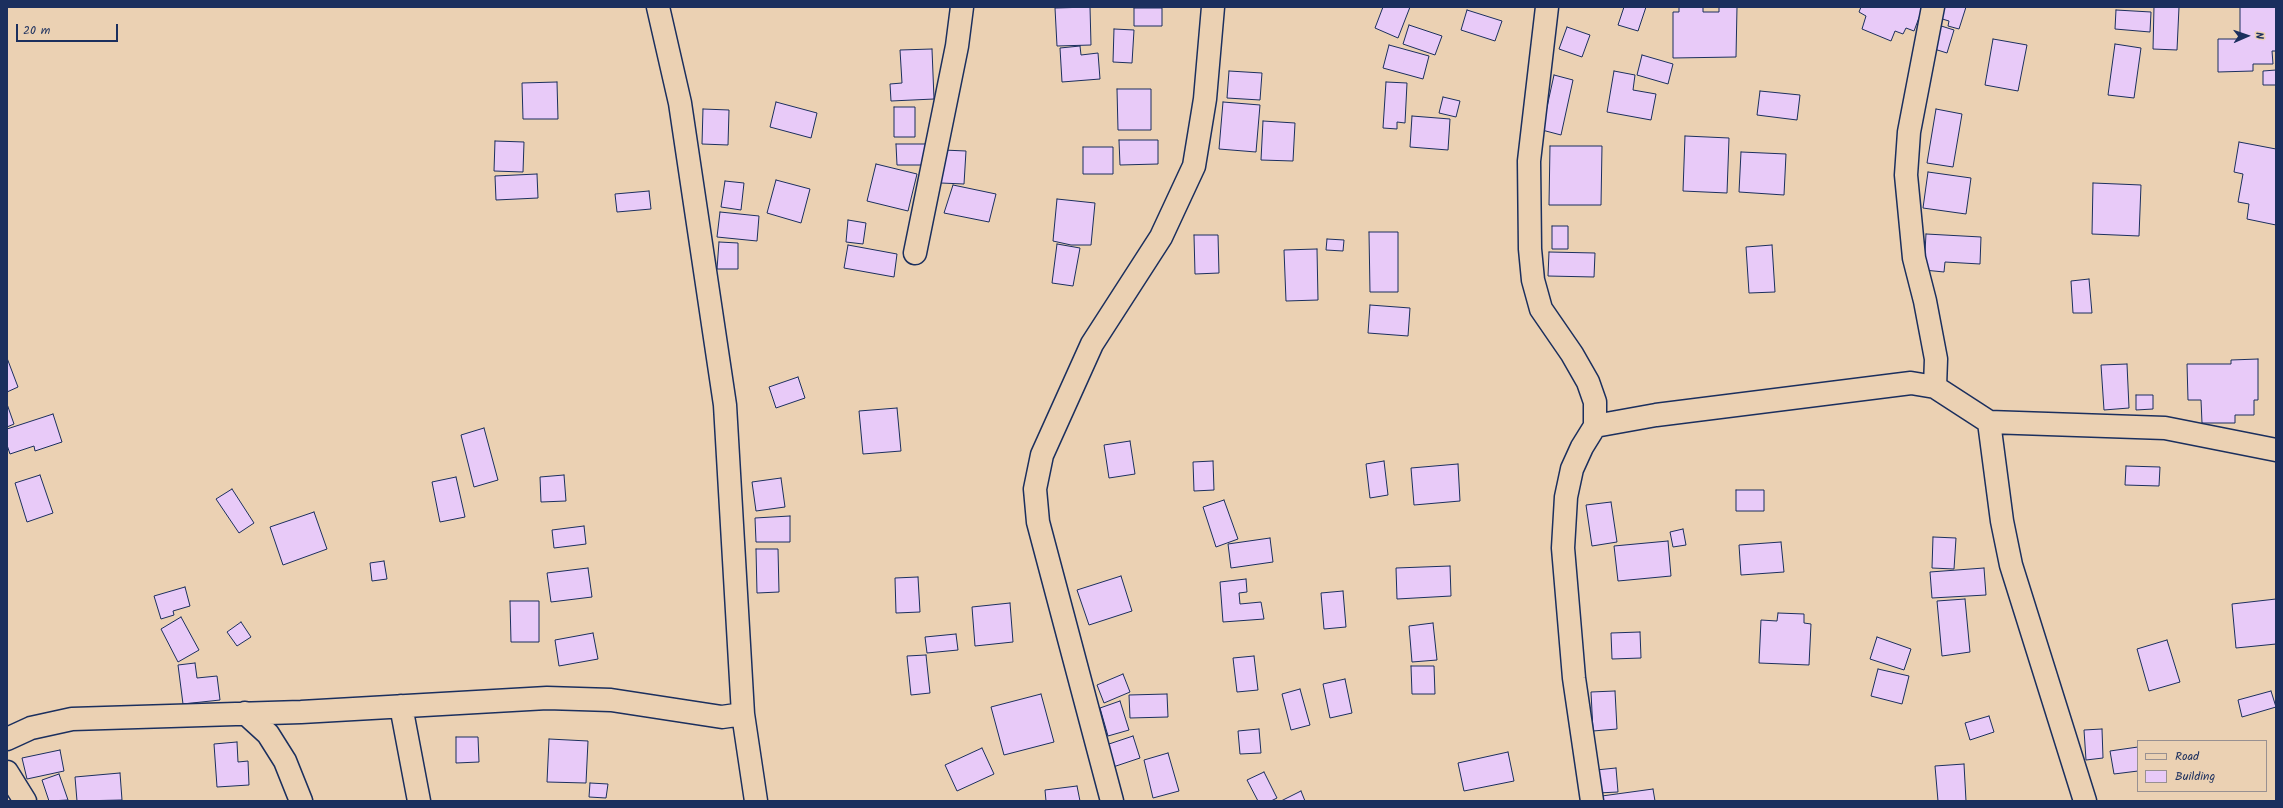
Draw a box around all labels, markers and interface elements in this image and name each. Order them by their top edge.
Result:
scale bar [18,16,120,42]
north arrow [2227,16,2267,56]
text: 20 m [23,21,50,40]
text: N [2250,32,2268,39]
legend [2137,740,2267,792]
text: Road [2175,747,2199,766]
text: Building [2175,767,2215,786]

